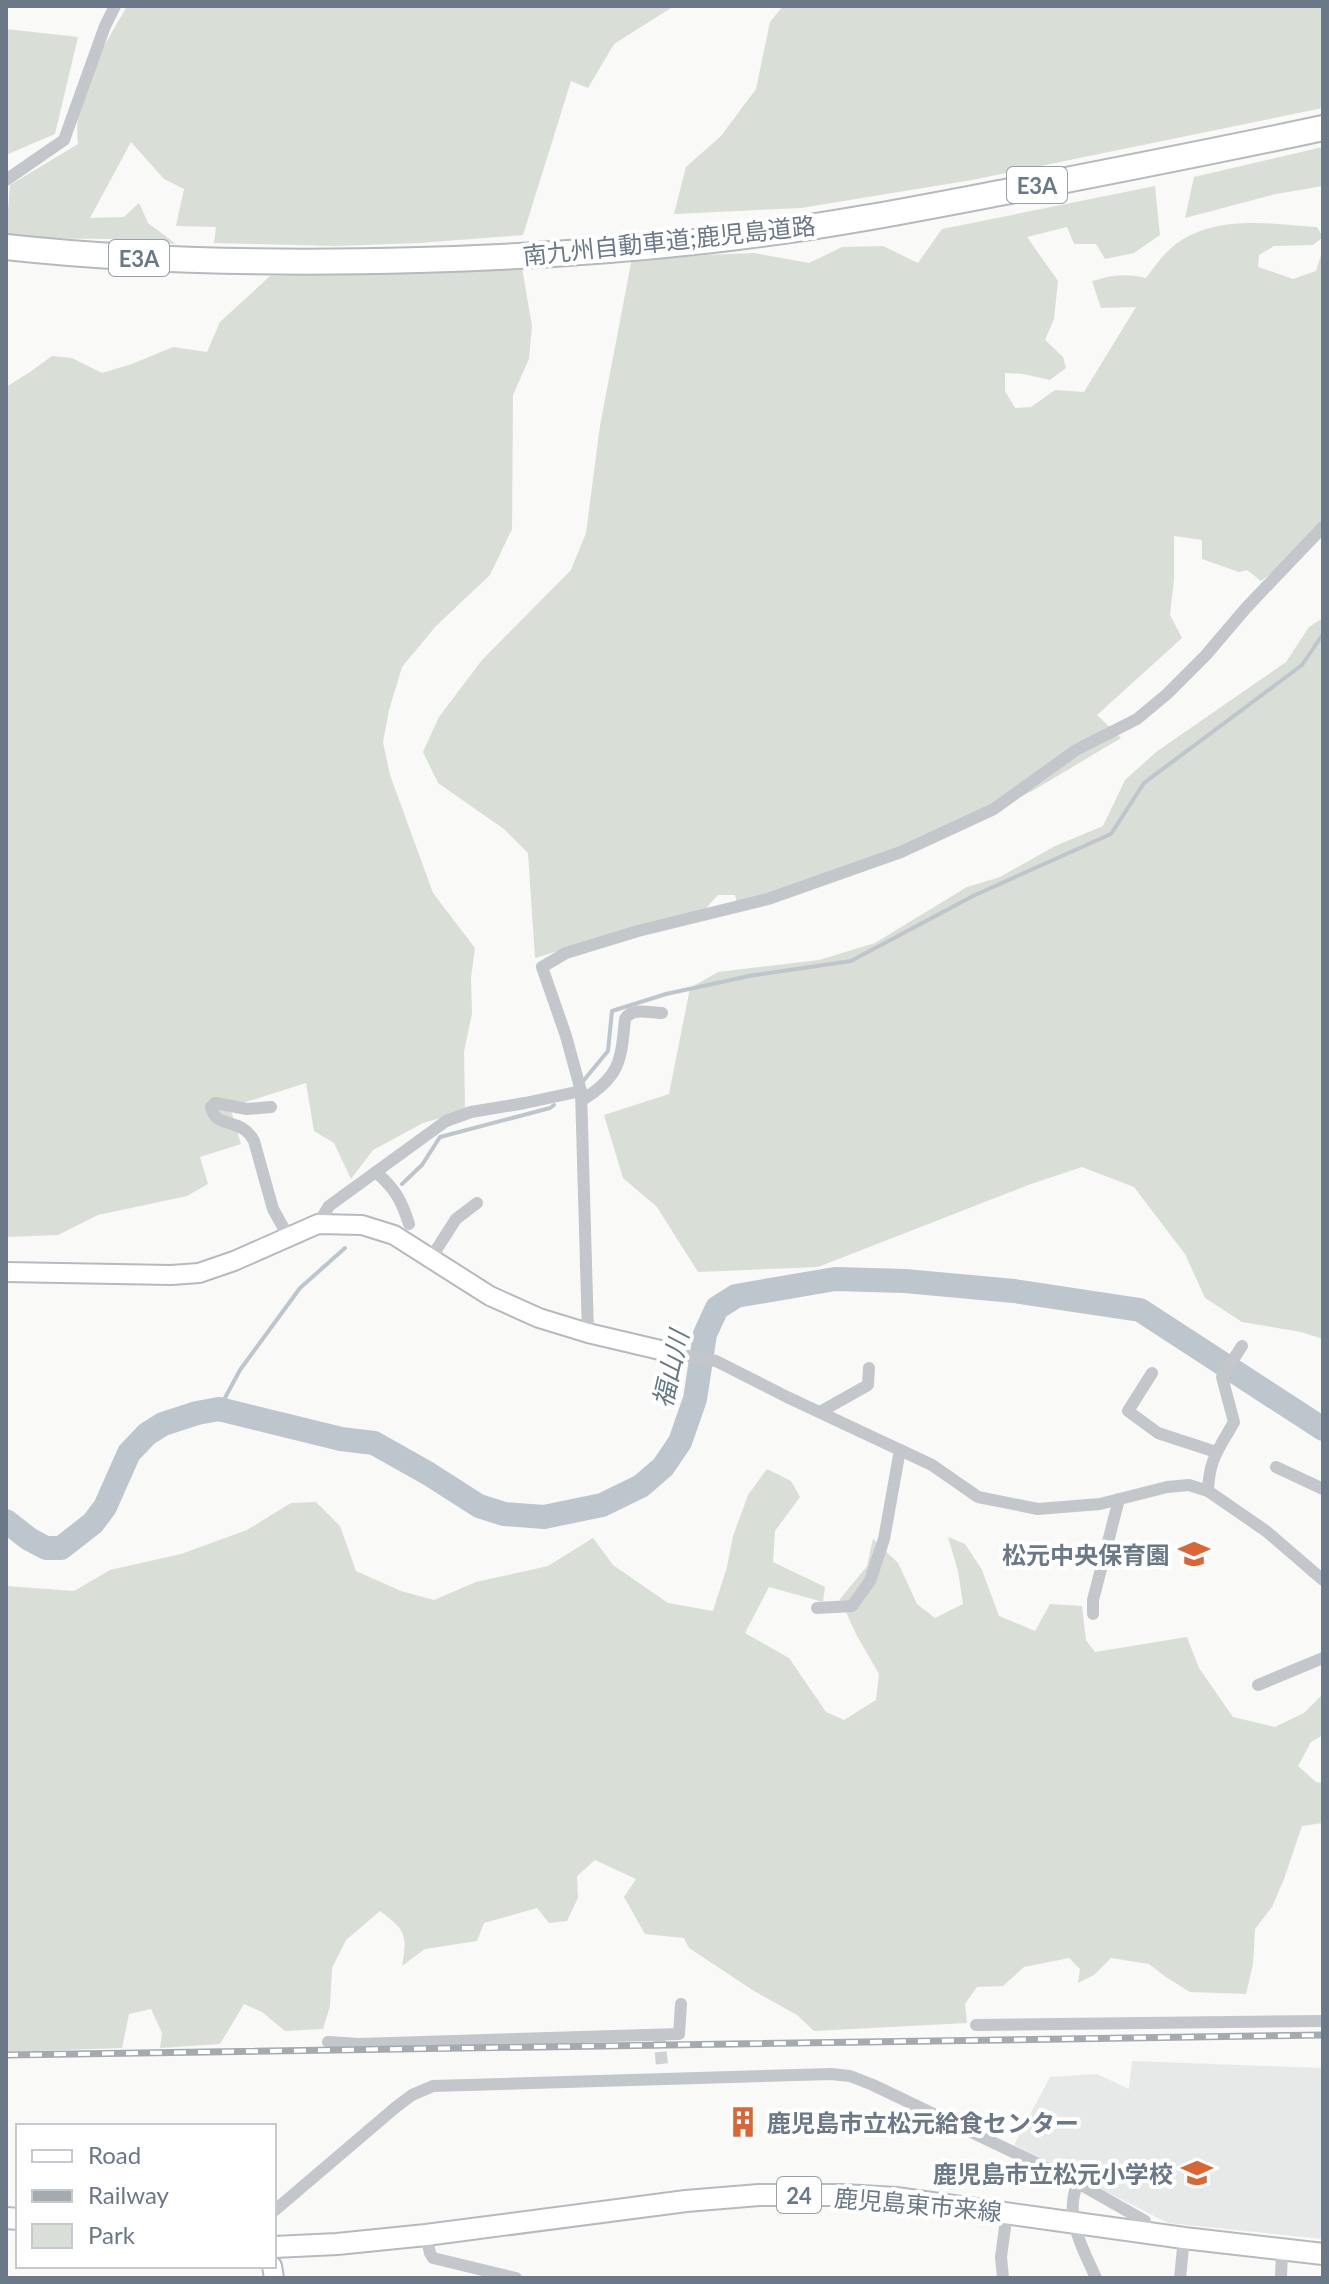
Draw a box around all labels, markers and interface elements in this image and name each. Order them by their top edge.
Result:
road number: E3A [1007,167,1067,203]
street label: 南九州自動車道;鹿児島道路 [521,210,817,270]
road number: E3A [109,240,169,276]
water label: 福山川 [646,1324,695,1411]
school or university icon: 松元中央保育園 [1177,1537,1211,1571]
place label: 松元中央保育園 [1002,1540,1170,1569]
building icon: 鹿児島市立松元給食センター [726,2105,760,2139]
place label: 鹿児島市立松元給食センター [767,2108,1079,2137]
legend [16,2124,276,2268]
text: Road [88,2140,141,2169]
school or university icon: 鹿児島市立松元小学校 [1180,2156,1214,2190]
place label: 鹿児島市立松元小学校 [933,2159,1173,2188]
road number: 24 [777,2177,821,2213]
text: Railway [88,2180,170,2209]
street label: 鹿児島東市来線 [833,2182,1003,2226]
text: Park [88,2220,136,2249]

